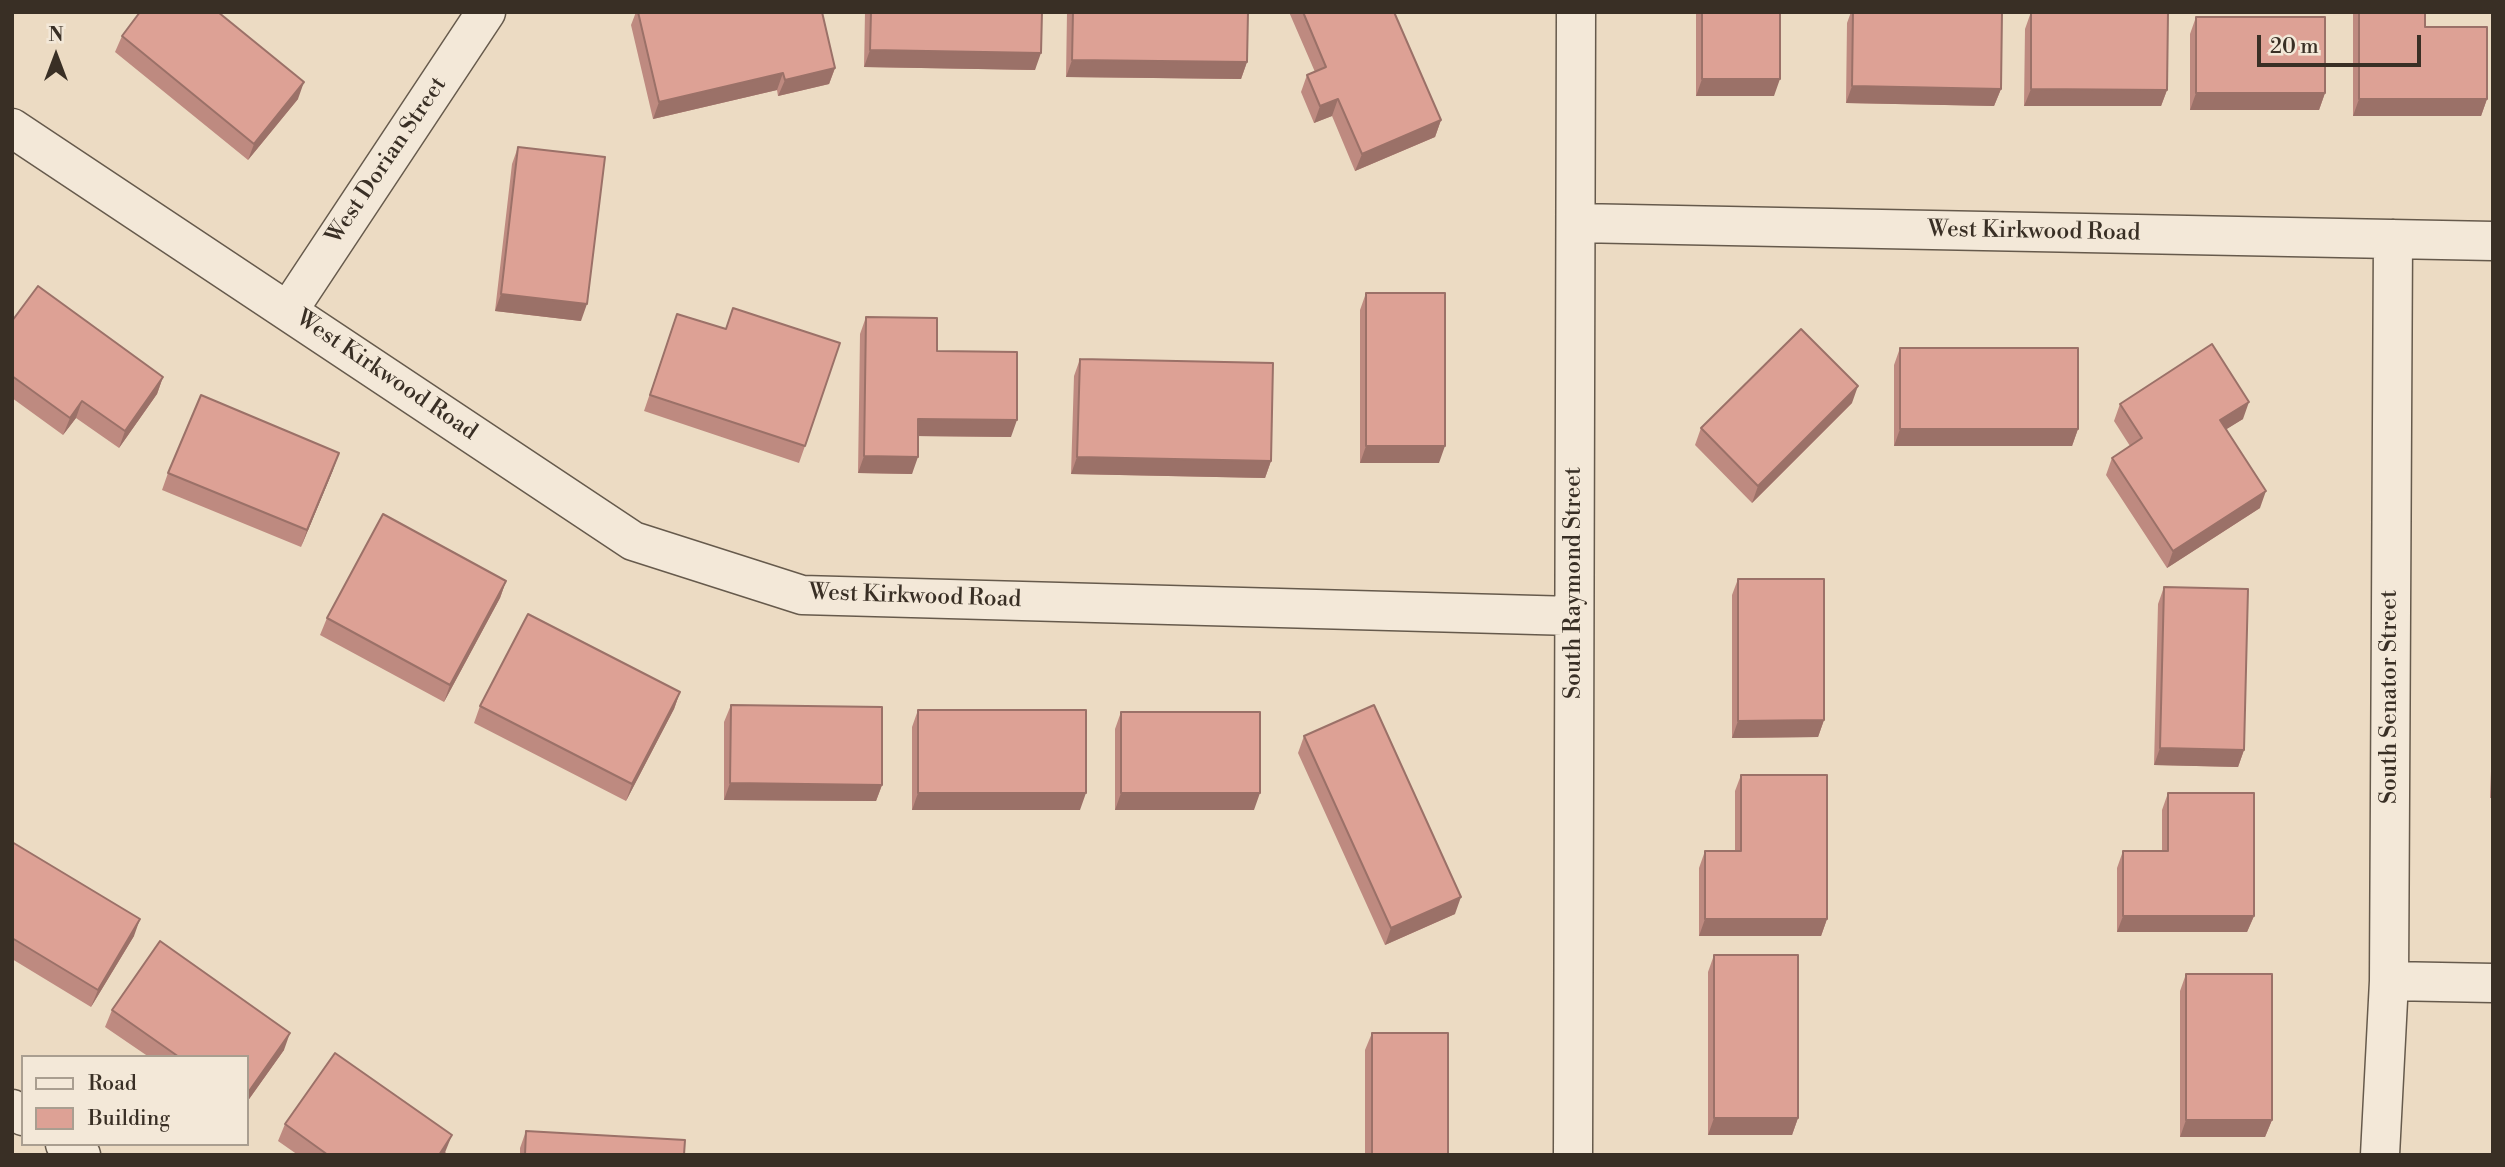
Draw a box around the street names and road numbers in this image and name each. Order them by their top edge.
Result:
street label: West Dorian Street [321,72,453,250]
street label: West Kirkwood Road [1927,216,2141,248]
street label: West Kirkwood Road [290,305,482,447]
street label: South Raymond Street [1560,467,1588,699]
street label: West Kirkwood Road [808,579,1022,615]
street label: South Senator Street [2376,590,2404,804]

